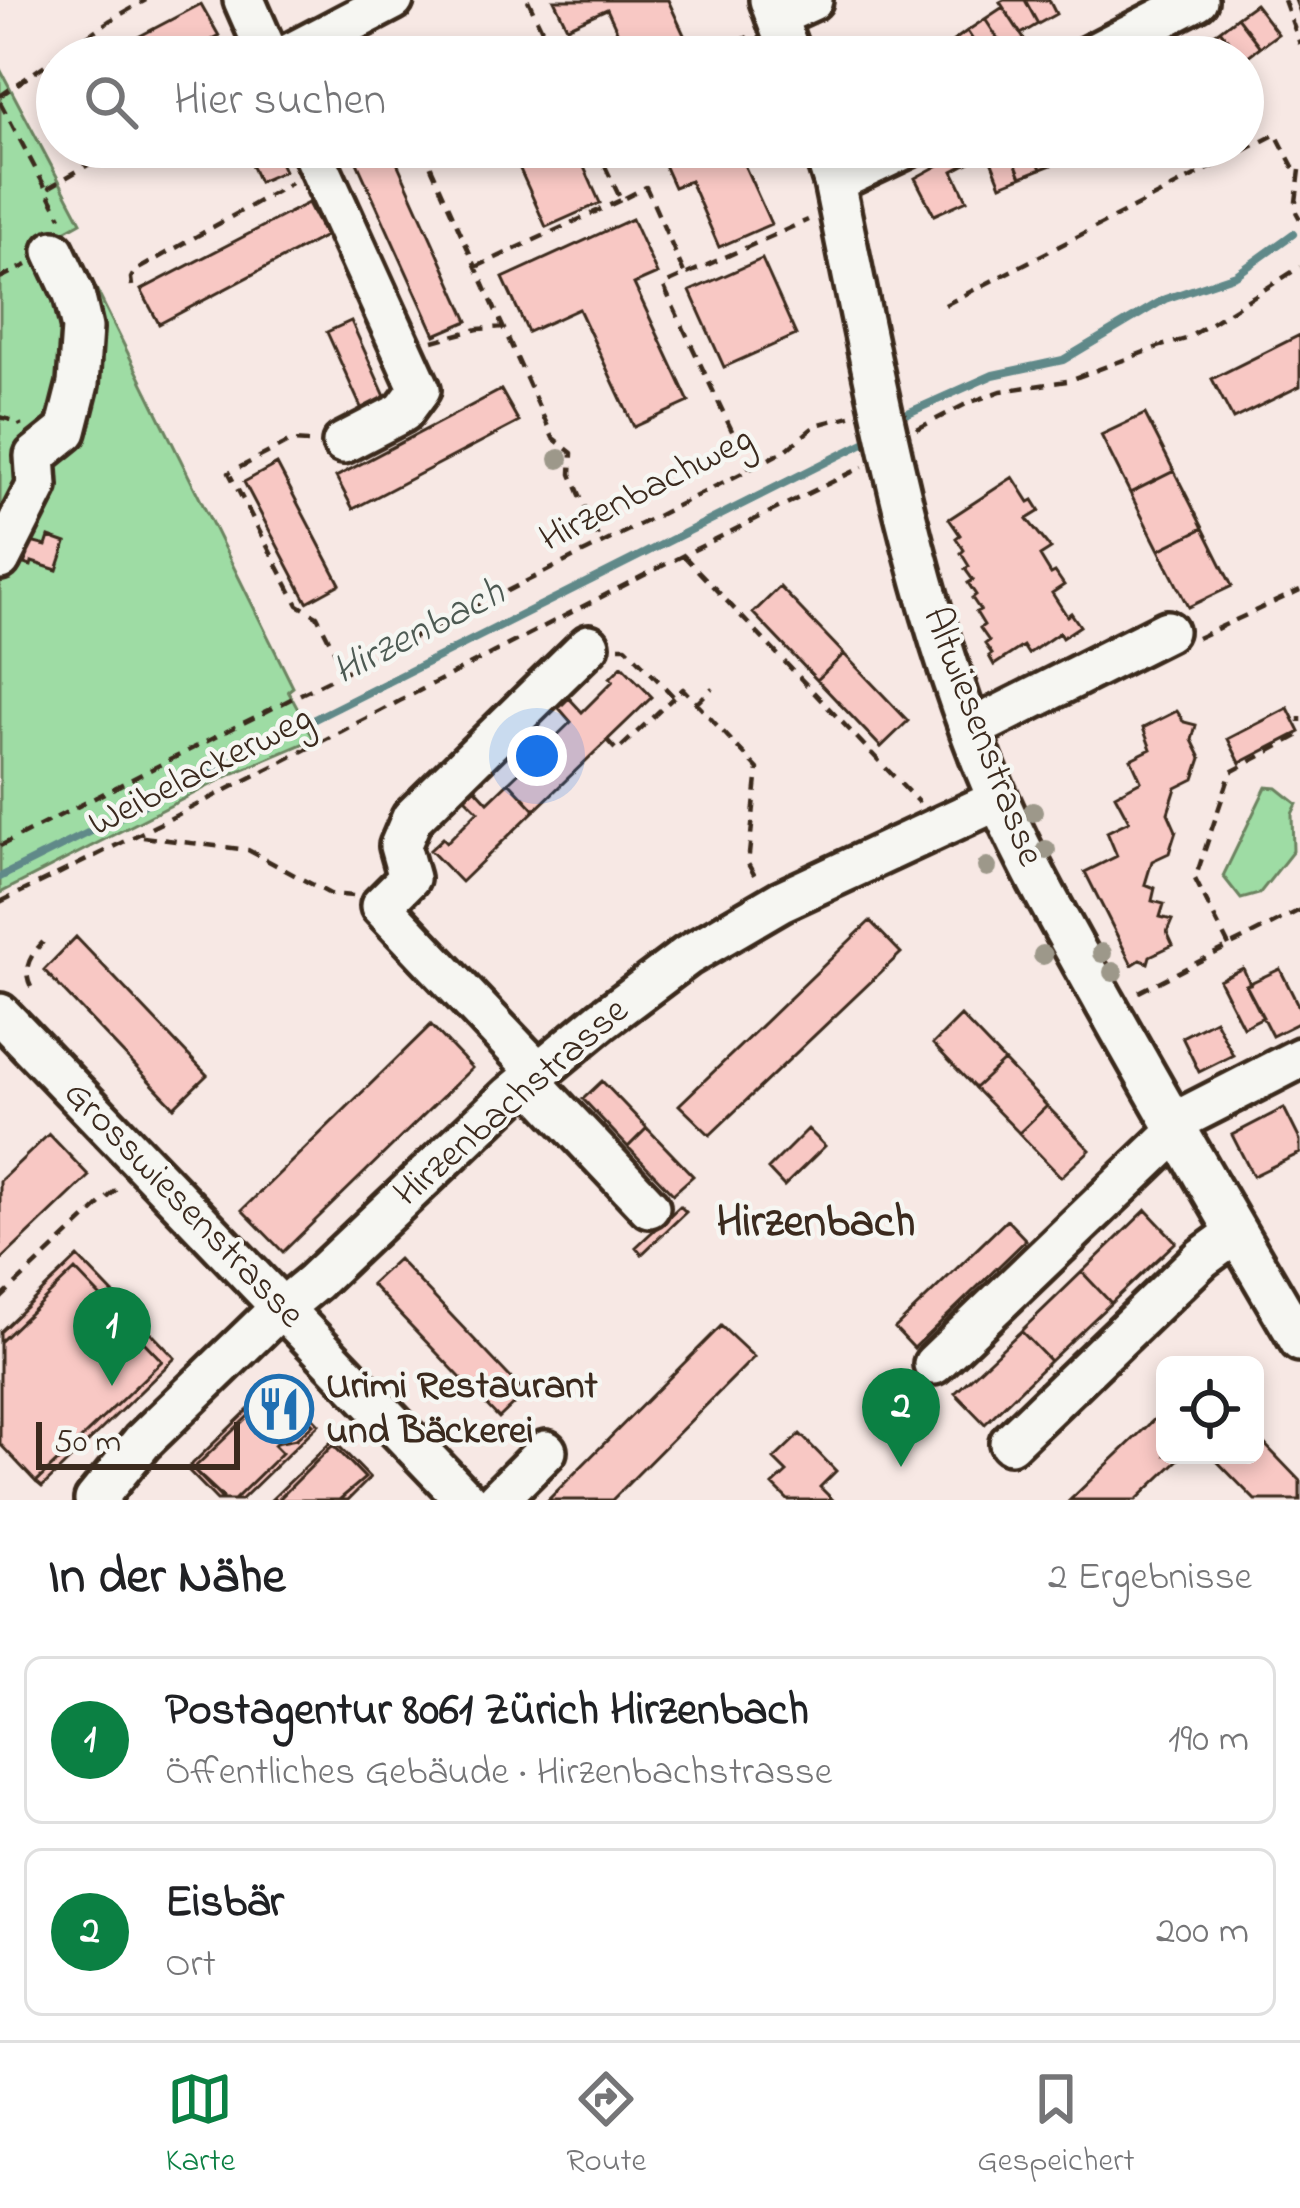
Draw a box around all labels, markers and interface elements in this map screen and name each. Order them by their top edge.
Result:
search box [36,36,1264,168]
icon: search [78,69,144,135]
text: Hier suchen [174,69,386,135]
street label: Hirzenbachweg [530,412,764,568]
water label: Hirzenbach [322,563,516,702]
street label: Altwiesenstrasse [906,599,1058,875]
street label: Weibelackerweg [79,691,323,853]
your location [507,726,567,786]
street label: Hirzenbachstrasse [382,984,643,1221]
street label: Grosswiesenstrasse [49,1068,317,1343]
district label: Hirzenbach [717,1191,915,1257]
pin: 1 [73,1287,151,1386]
map controls [1156,1356,1264,1464]
button: locate [1156,1356,1264,1464]
place label: Urimi Restaurant und Bäckerei [326,1359,598,1461]
pin: 2 [862,1368,940,1467]
restaurant icon: Urimi Restaurant und Bäckerei [244,1374,314,1444]
scale bar [36,1416,240,1469]
text: 50 m [54,1419,121,1467]
text: In der Nähe [48,1541,285,1616]
text: 2 Ergebnisse [1048,1550,1252,1607]
text: Postagentur 8061 Zürich Hirzenbach [165,1679,809,1745]
text: 1 [84,1712,96,1769]
text: 190 m [1168,1712,1249,1769]
text: Öffentliches Gebäude · Hirzenbachstrasse [165,1745,832,1802]
text: Eisbär [165,1871,284,1937]
text: 2 [80,1904,100,1961]
text: 200 m [1156,1904,1249,1961]
text: Ort [165,1937,216,1994]
tab: Karte [165,2066,235,2186]
tab: Route [566,2066,646,2186]
tab: Gespeichert [977,2066,1135,2186]

